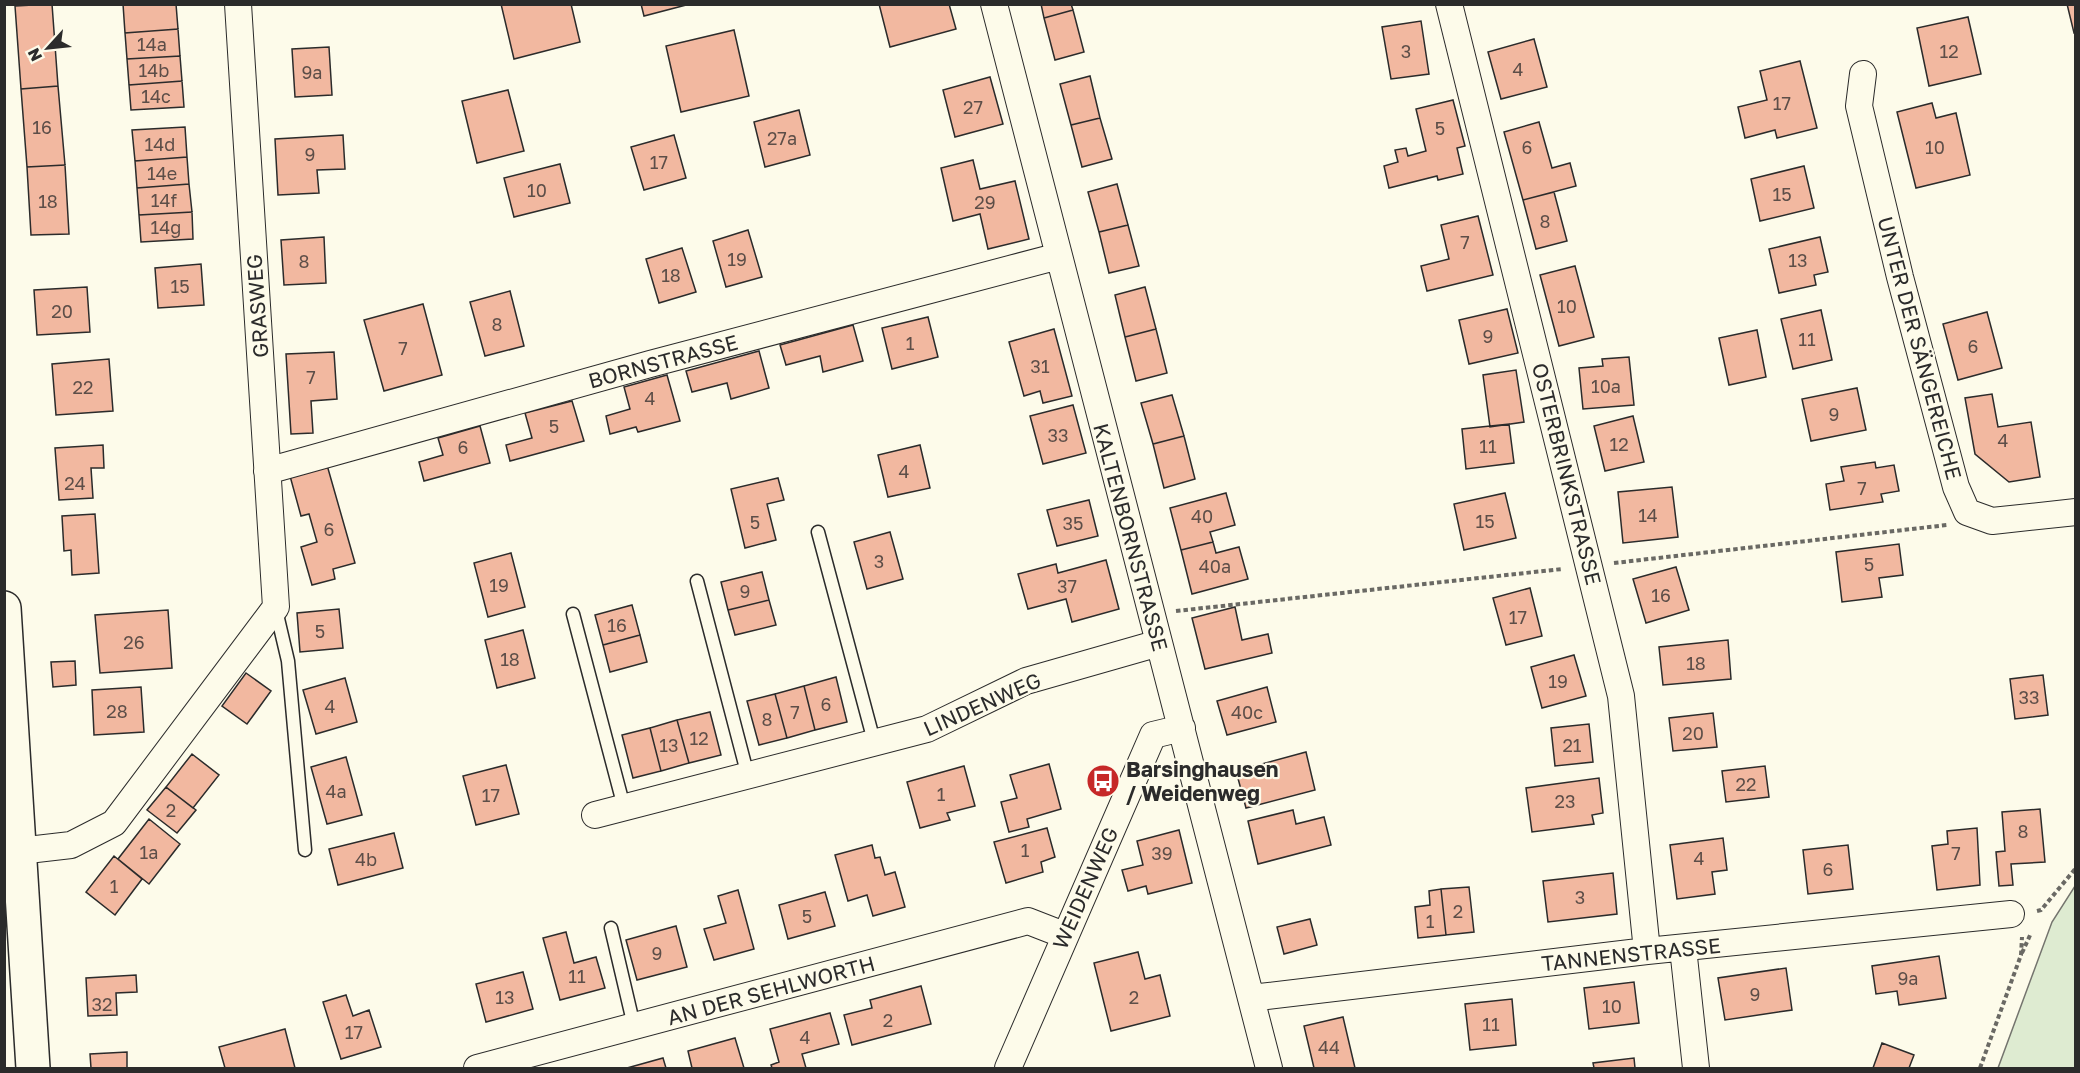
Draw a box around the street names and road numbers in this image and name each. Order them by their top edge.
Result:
street label: UNTER DER SÄNGEREICHE [1872,214,1968,482]
street label: GRASWEG [240,253,274,359]
street label: BORNSTRASSE [585,329,741,393]
street label: OSTERBRINKSTRASSE [1527,360,1607,588]
street label: KALTENBORNSTRASSE [1088,420,1174,654]
street label: LINDENWEG [919,667,1045,741]
street label: WEIDENWEG [1047,823,1123,953]
street label: TANNENSTRASSE [1540,932,1722,976]
street label: AN DER SEHLWORTH [664,950,878,1030]

